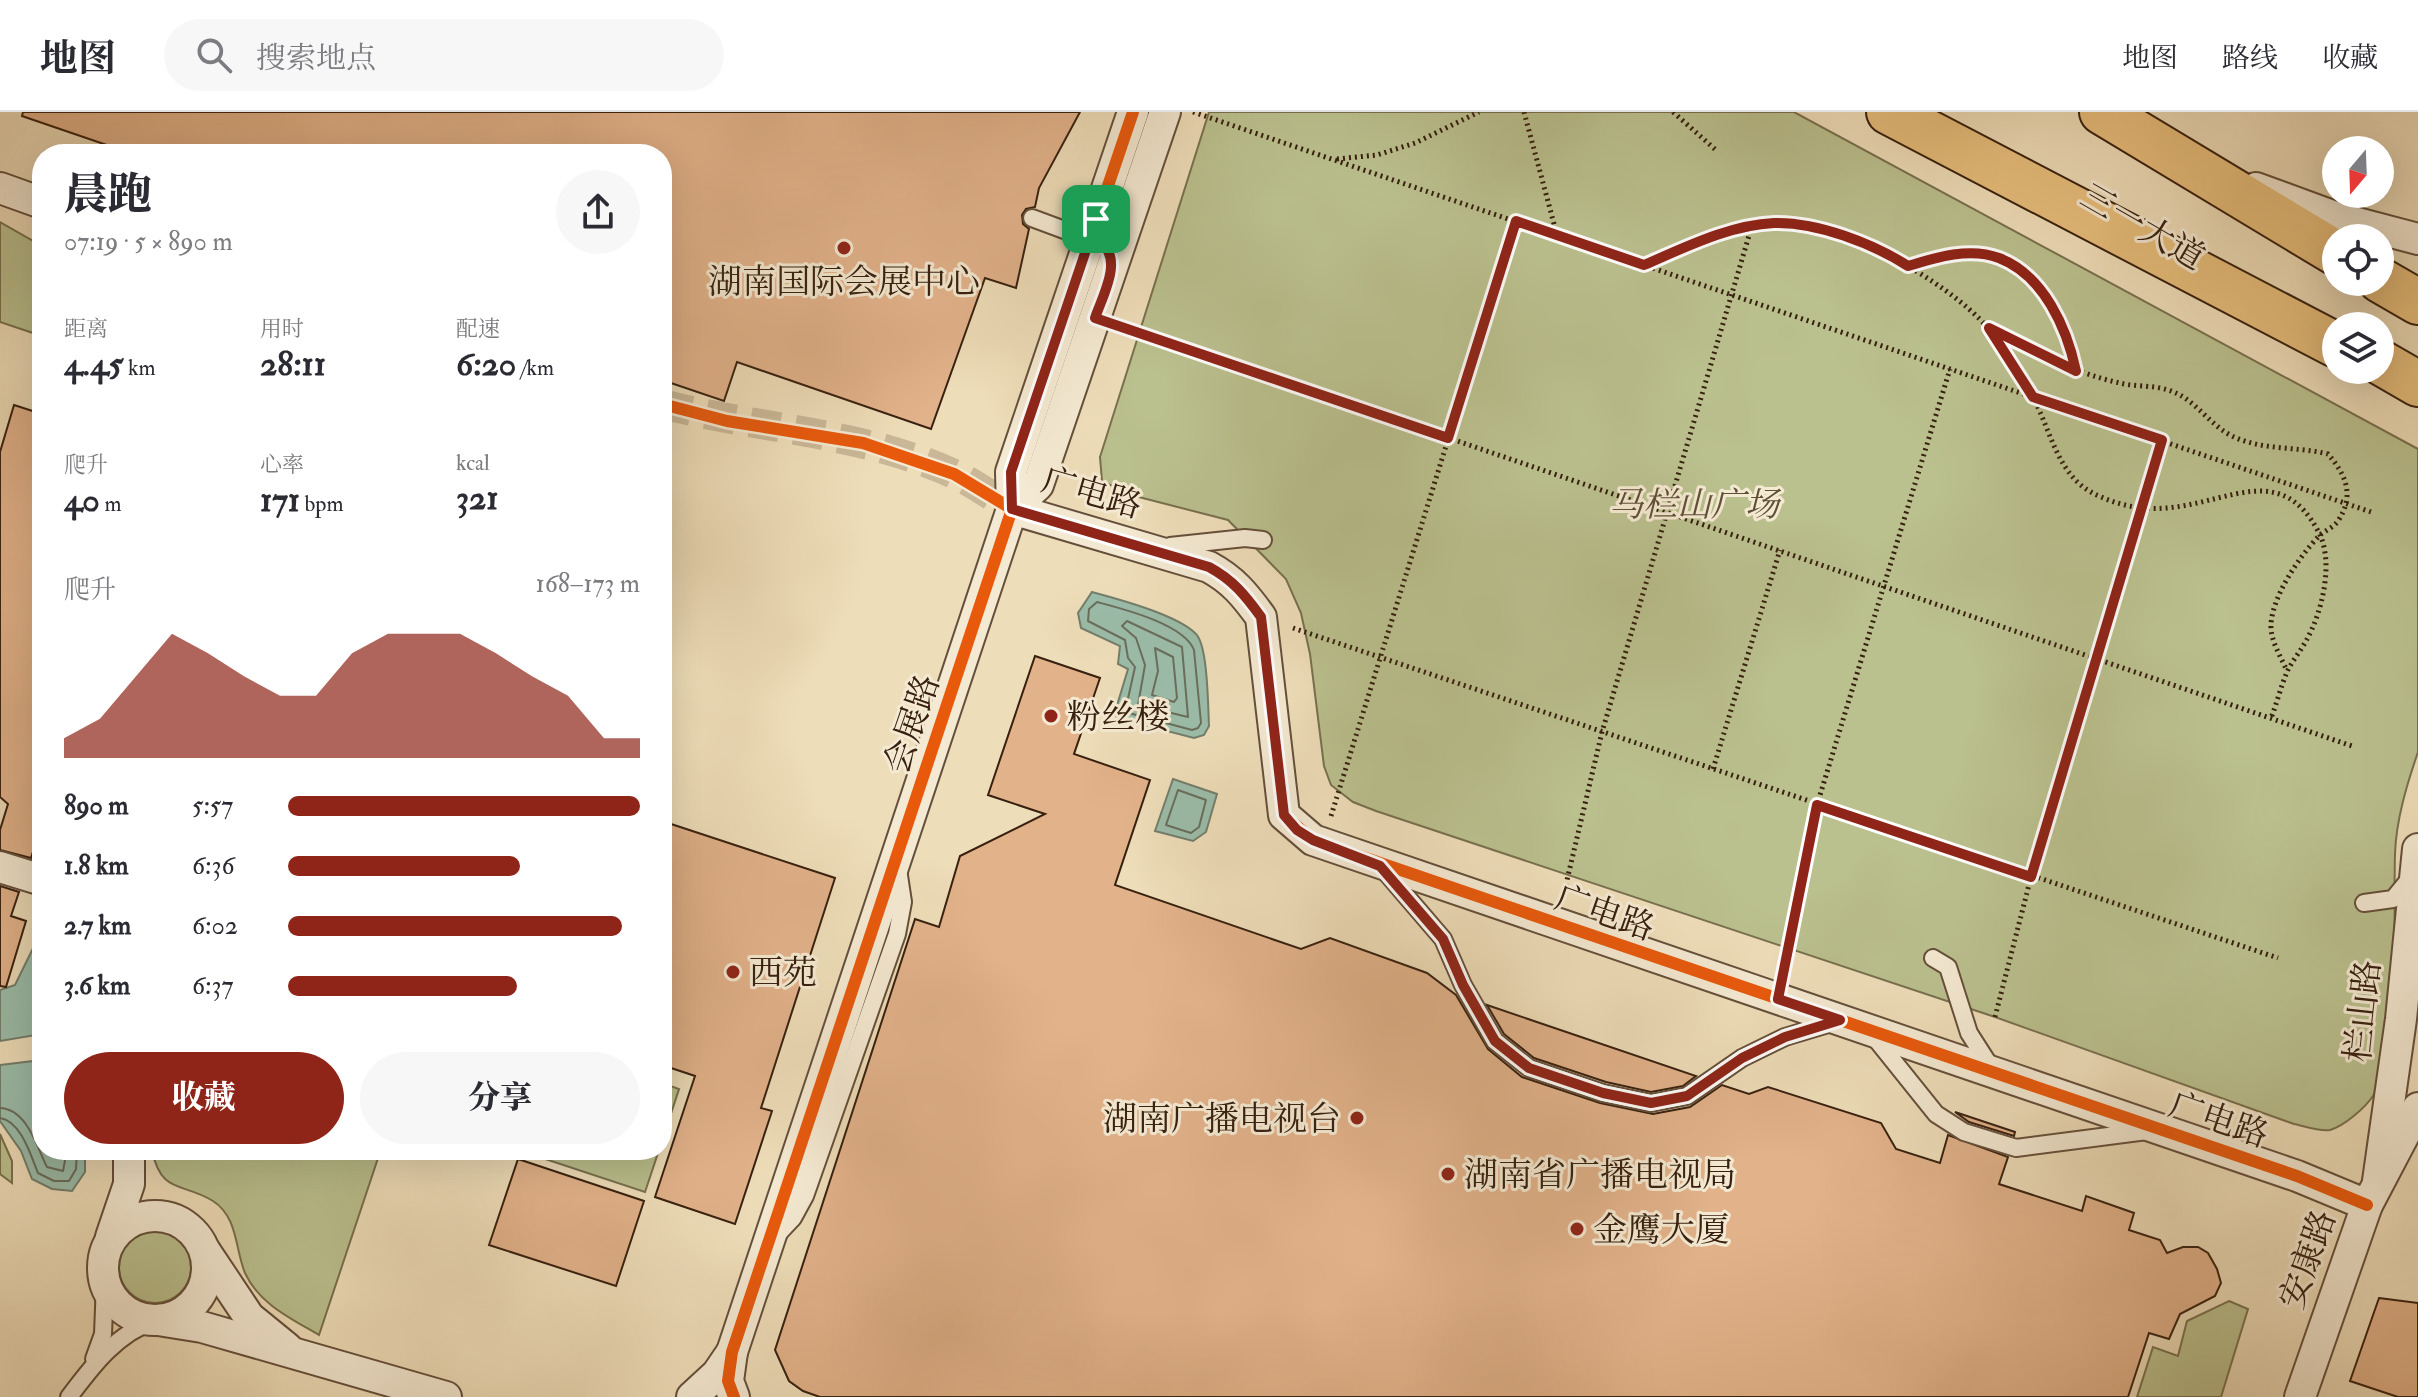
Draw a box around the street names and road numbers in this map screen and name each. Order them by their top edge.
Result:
street label: 三一大道 [2073,175,2212,280]
street label: 广电路 [1037,459,1147,528]
street label: 会展路 [875,669,949,780]
street label: 广电路 [1549,876,1660,950]
street label: 栏山路 [2337,958,2390,1064]
street label: 广电路 [2163,1083,2274,1157]
street label: 安康路 [2271,1204,2346,1315]

